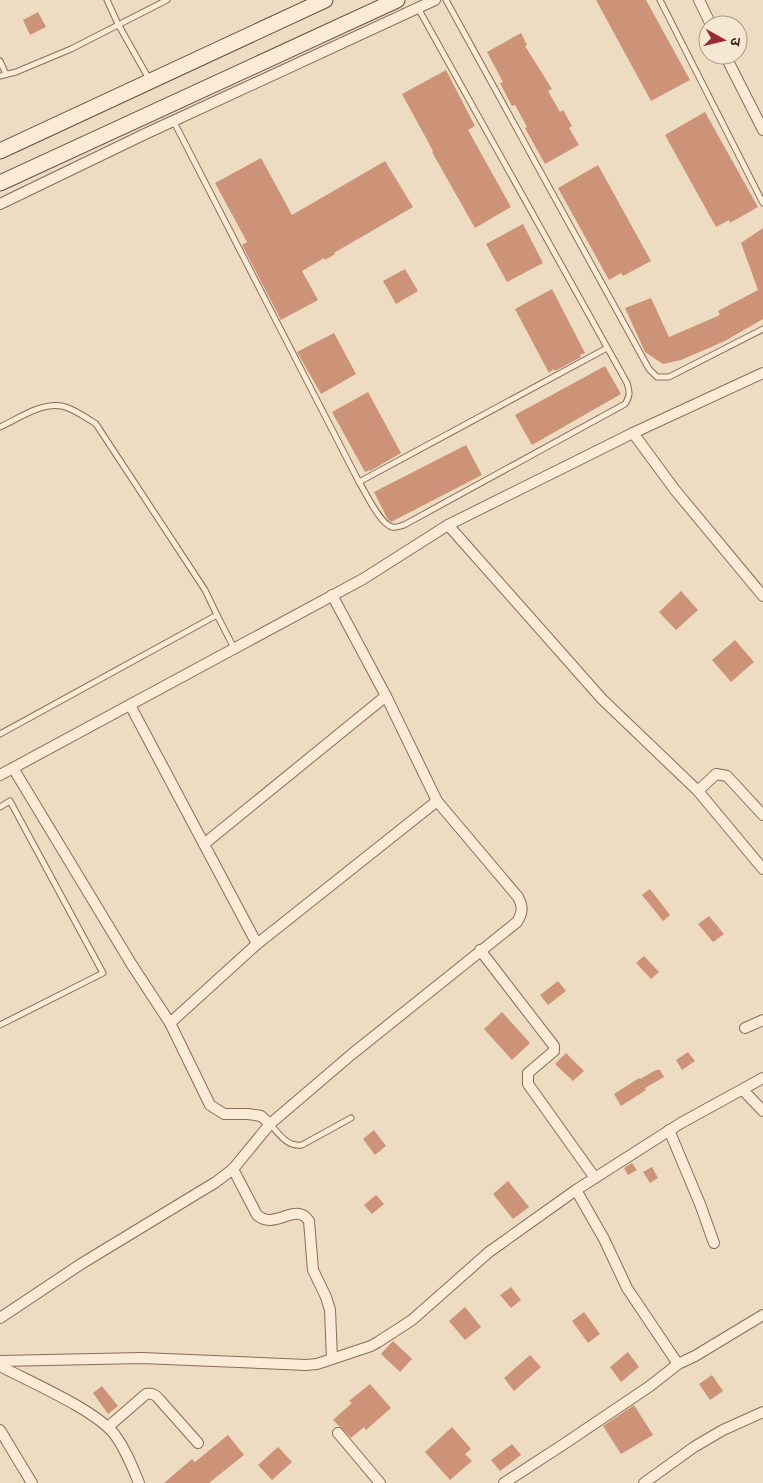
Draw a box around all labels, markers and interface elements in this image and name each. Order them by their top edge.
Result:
north arrow [698,15,748,65]
text: उ [726,36,745,48]

